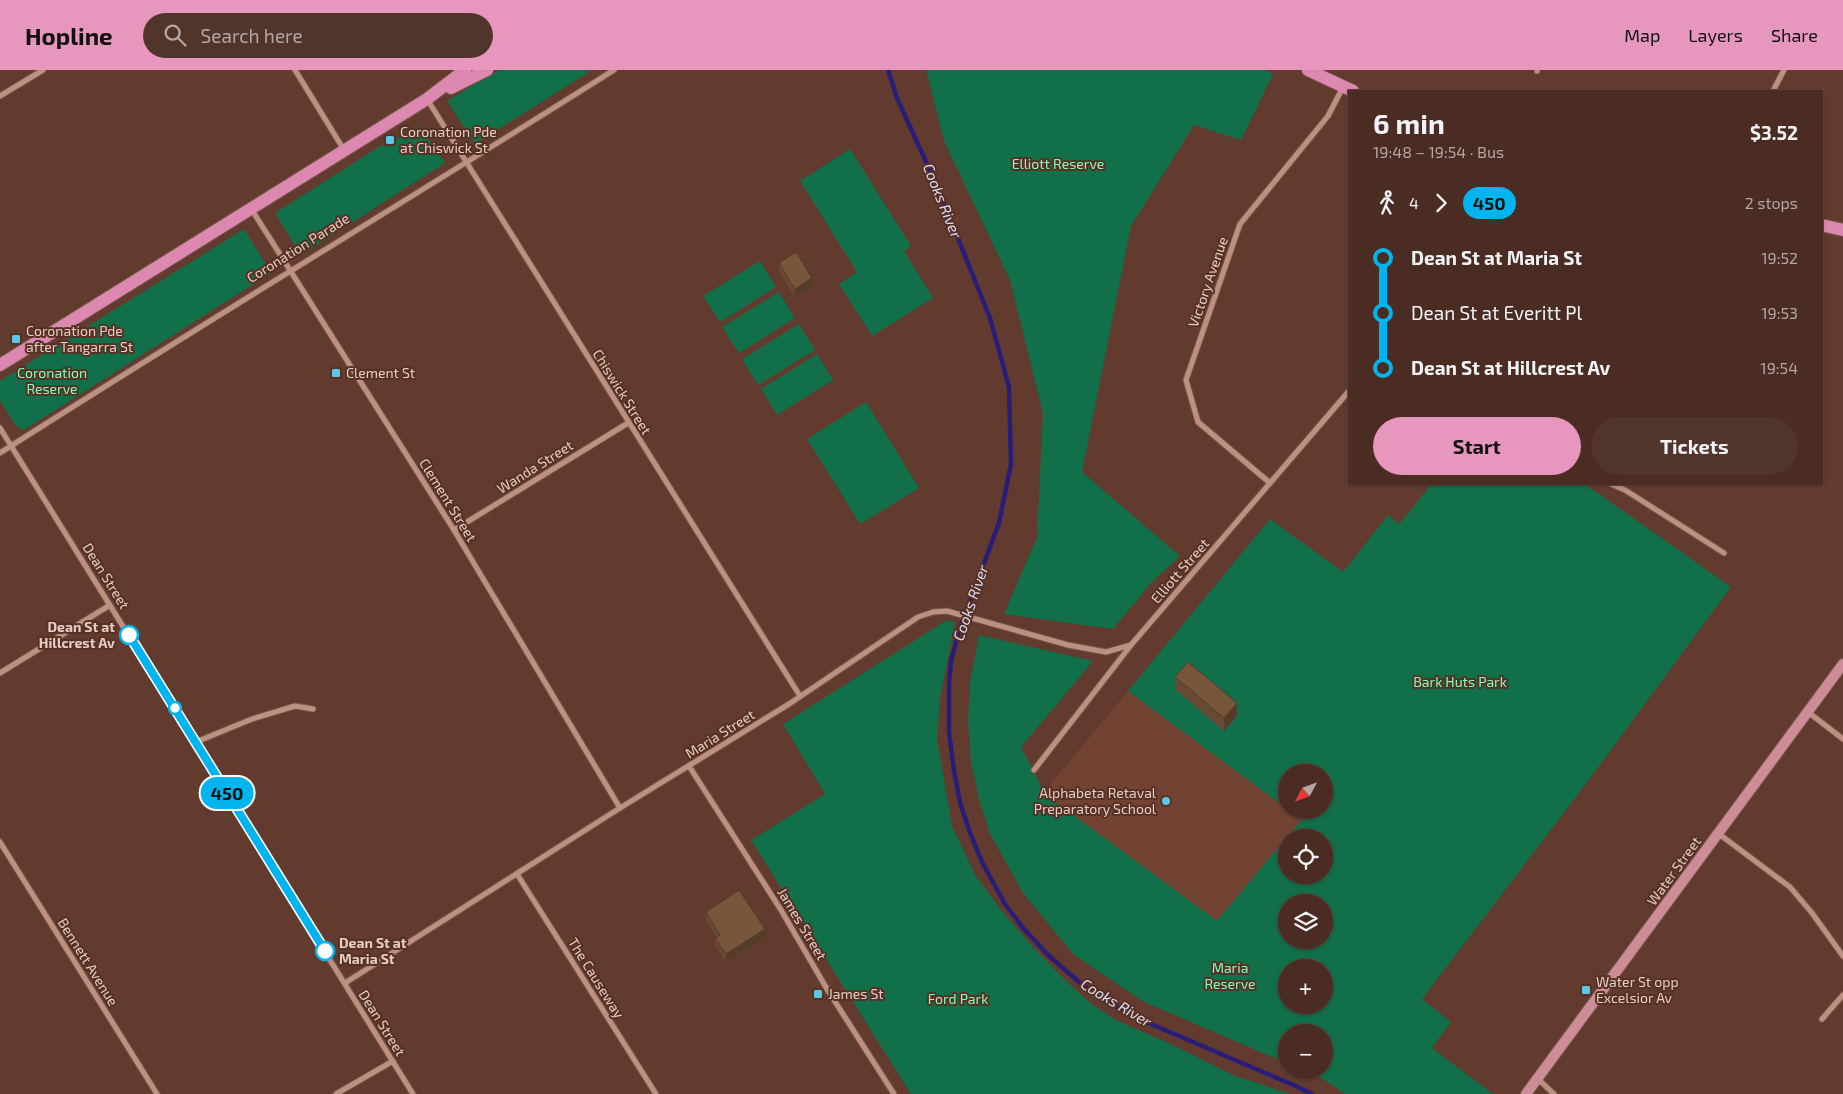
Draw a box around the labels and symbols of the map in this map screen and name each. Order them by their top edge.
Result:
place label: Coronation Pde at Chiswick St [400,123,497,156]
marker: Coronation Pde at Chiswick St [384,134,396,146]
park label: Elliott Reserve [1012,155,1104,172]
water label: Cooks River [920,161,966,242]
street label: Coronation Parade [243,209,352,286]
street label: Victory Avenue [1184,234,1231,329]
place label: Coronation Pde after Tangarra St [26,322,133,355]
marker: Coronation Pde after Tangarra St [10,333,22,345]
street label: Chiswick Street [589,346,655,438]
park label: Coronation Reserve [17,364,87,397]
place label: Clement St [346,364,415,381]
marker: Clement St [330,367,342,379]
street label: Wanda Street [493,436,576,497]
street label: Clement Street [416,455,481,544]
street label: Elliott Street [1147,535,1212,607]
street label: Dean Street [79,540,133,612]
water label: Cooks River [949,561,992,643]
place label: Dean St at Hillcrest Av [39,618,115,651]
marker: Dean St at Hillcrest Av [119,625,139,645]
park label: Bark Huts Park [1413,673,1507,690]
unlabelled marker [168,701,182,715]
street label: Maria Street [682,705,758,762]
north arrow [1278,764,1332,819]
line badge: 450 [198,777,256,809]
place label: Alphabeta Retaval Preparatory School [1034,784,1157,817]
marker: Alphabeta Retaval Preparatory School [1160,795,1172,807]
street label: Water Street [1643,833,1704,908]
street label: James Street [774,884,831,963]
street label: Bennett Avenue [55,915,122,1009]
place label: Dean St at Maria St [339,934,407,967]
street label: The Causeway [565,934,628,1022]
marker: Dean St at Maria St [315,941,335,961]
park label: Maria Reserve [1204,959,1256,992]
place label: Water St opp Excelsior Av [1596,973,1679,1006]
water label: Cooks River [1078,974,1156,1031]
marker: Water St opp Excelsior Av [1580,984,1592,996]
place label: James St [828,985,884,1002]
street label: Dean Street [355,987,409,1059]
marker: James St [812,988,824,1000]
park label: Ford Park [928,990,988,1007]

